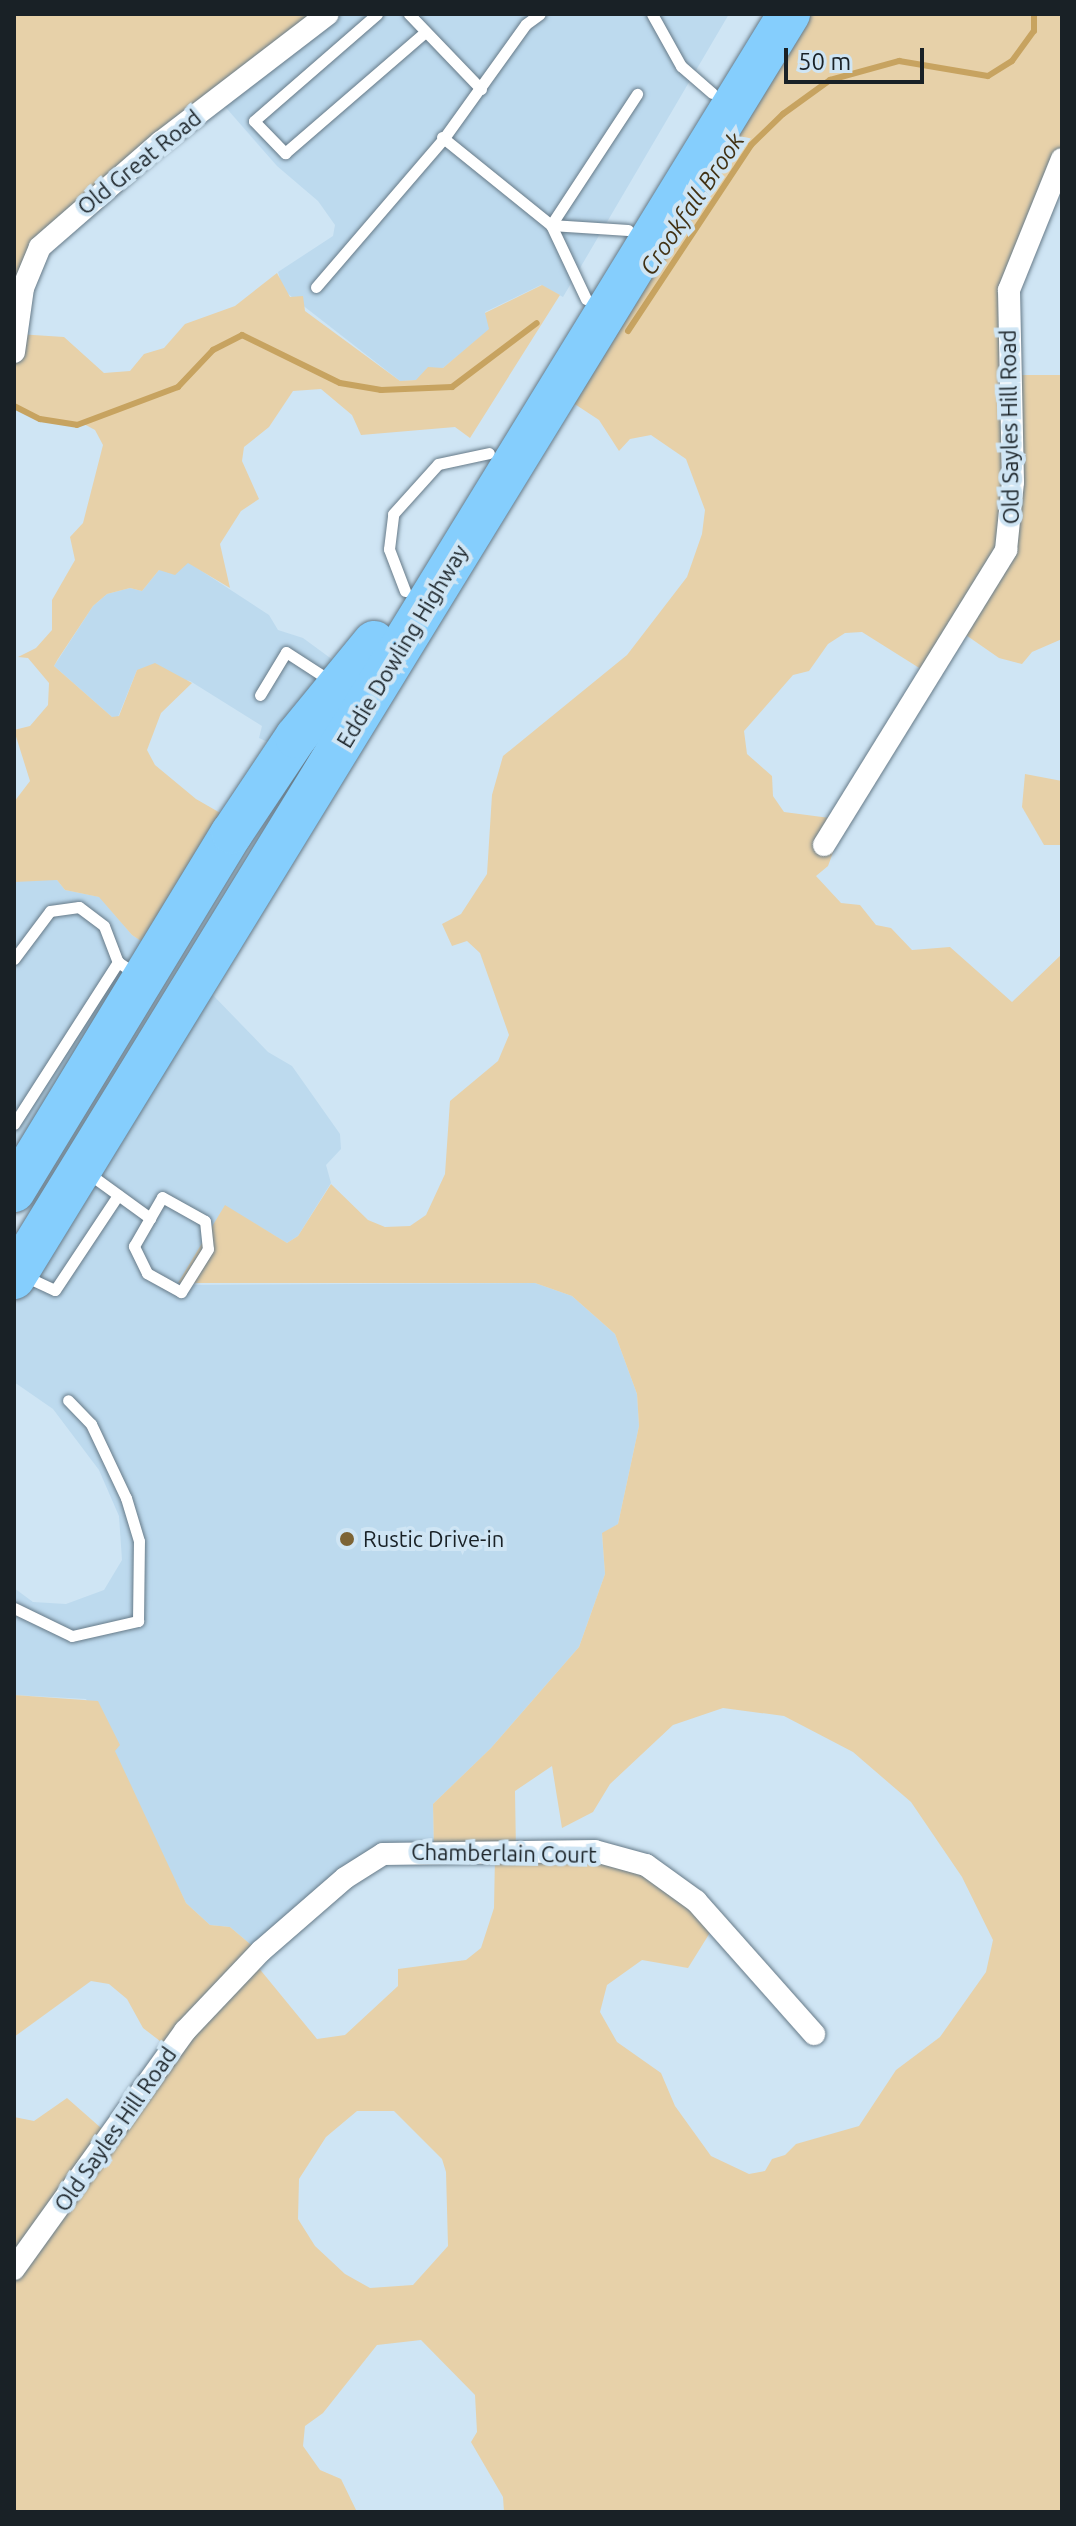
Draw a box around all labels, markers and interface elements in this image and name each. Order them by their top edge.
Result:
scale bar [788,32,928,82]
text: 50 m [798,48,851,75]
street label: Old Great Road [72,104,206,220]
water label: Crookfall Brook [634,127,750,281]
street label: Old Sayles Hill Road [994,329,1024,525]
street label: Eddie Dowling Highway [331,540,473,752]
place label: Rustic Drive-in [363,1526,504,1552]
marker: Rustic Drive-in [338,1530,356,1548]
street label: Chamberlain Court [411,1838,597,1868]
street label: Old Sayles Hill Road [48,2042,182,2216]

